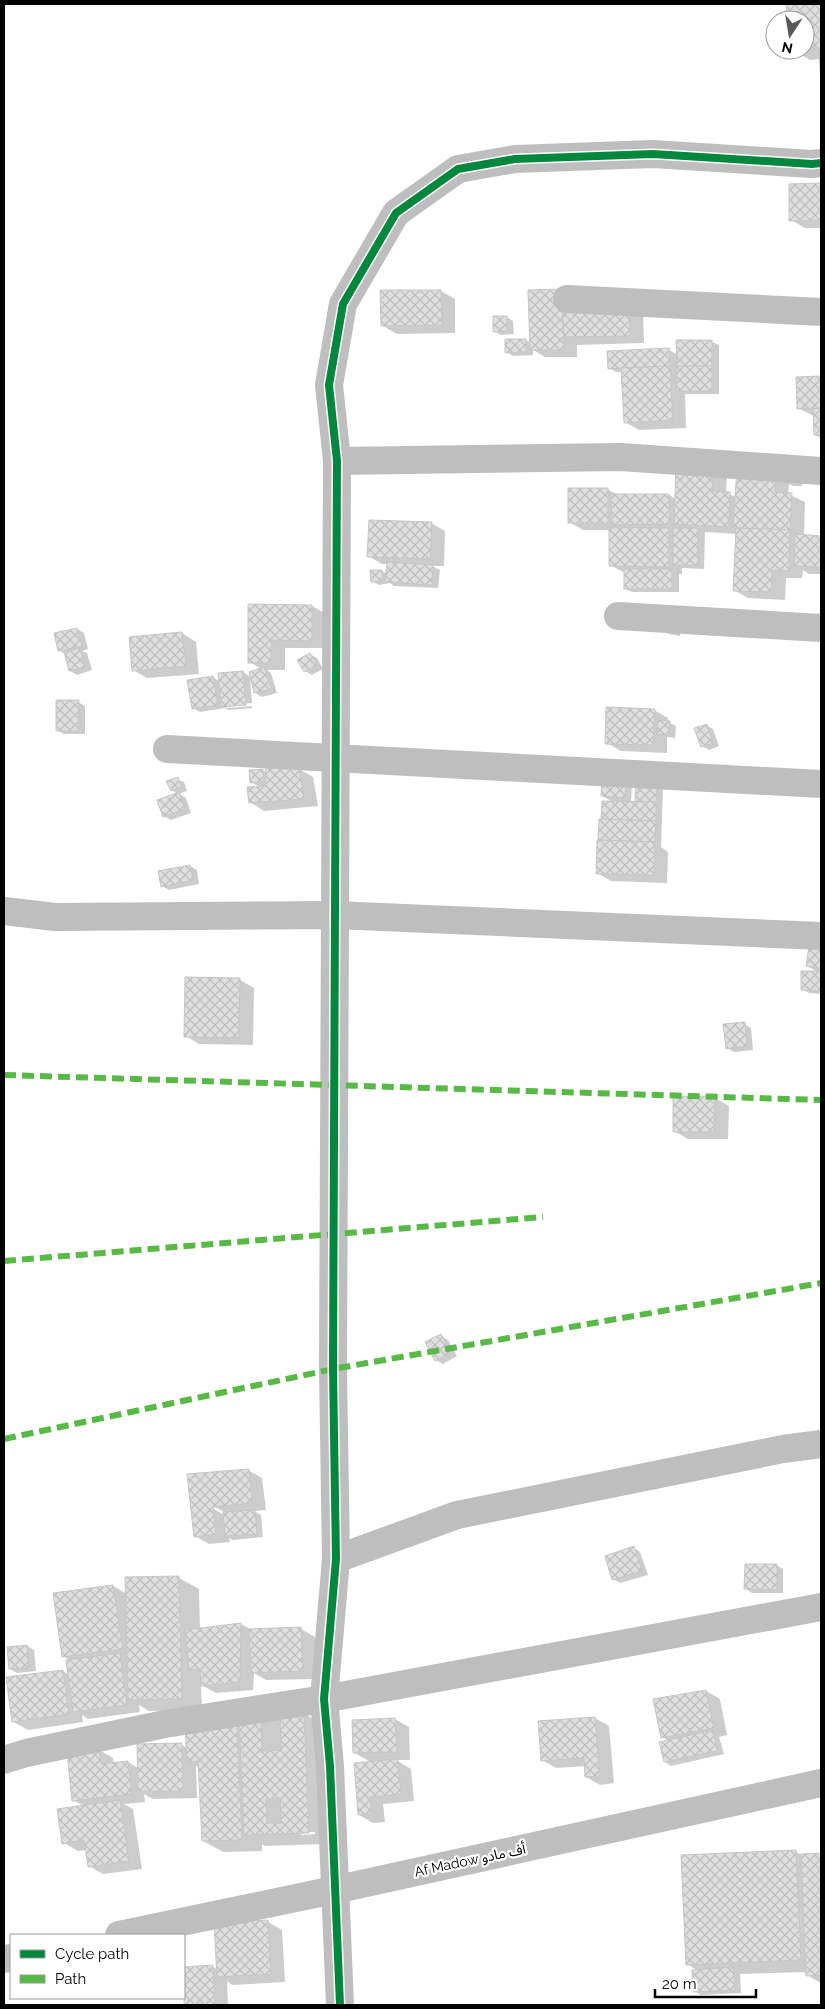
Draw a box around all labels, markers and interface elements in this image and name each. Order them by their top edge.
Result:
north arrow [765,10,815,60]
text: N [780,39,794,57]
street label: Af Madow أف مادو [413,1840,528,1881]
legend [10,1934,185,1999]
text: Cycle path [55,1945,129,1963]
scale bar [655,1966,756,1998]
text: Path [55,1970,86,1988]
text: 20 m [662,1975,697,1993]

